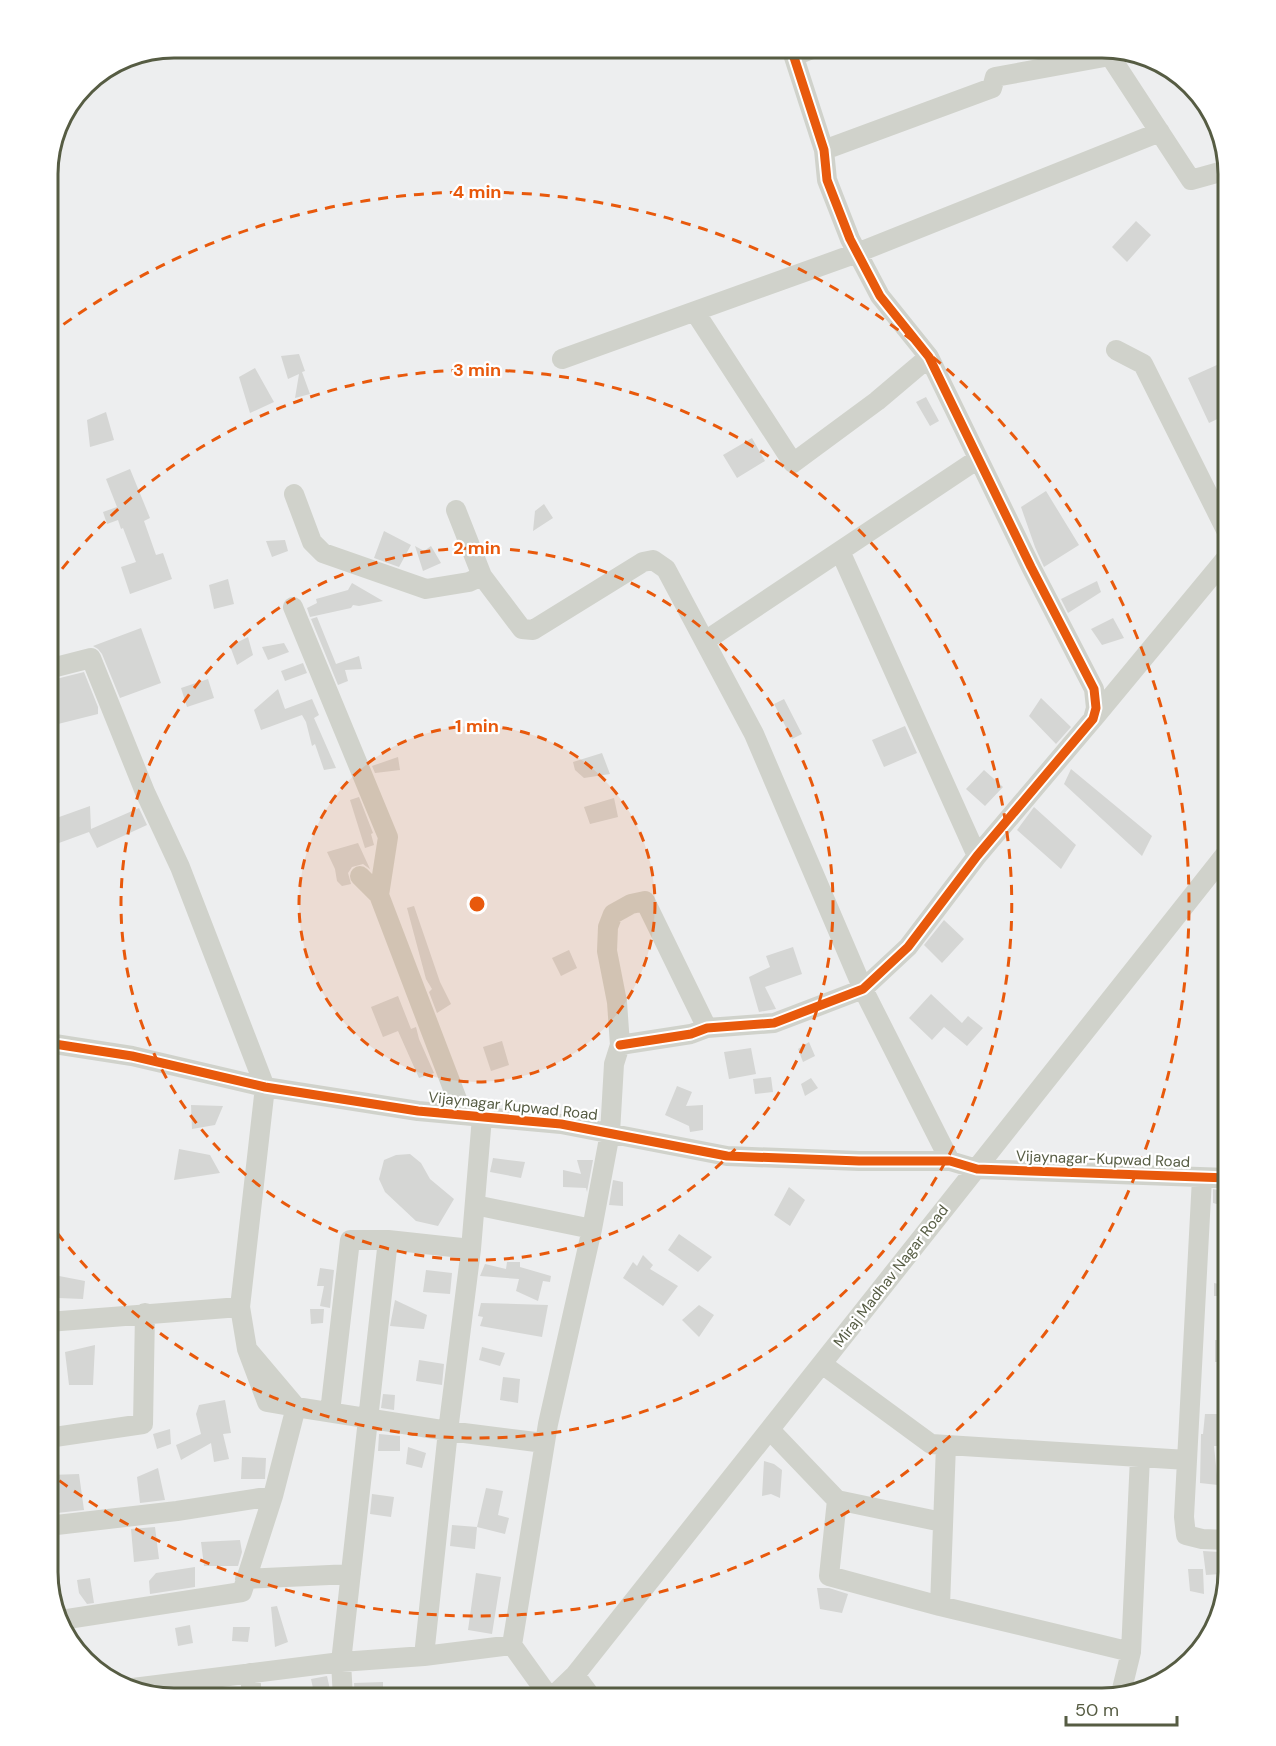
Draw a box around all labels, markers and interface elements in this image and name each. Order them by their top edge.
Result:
text: 4 min [453,180,501,204]
text: 3 min [453,358,501,382]
text: 2 min [453,536,501,560]
text: 1 min [455,714,499,738]
centre of rings [467,894,487,914]
street label: Vijaynagar Kupwad Road [427,1087,599,1125]
street label: Vijaynagar-Kupwad Road [1016,1146,1190,1172]
street label: Miraj Madhav Nagar Road [829,1201,953,1351]
scale bar [1066,1689,1177,1727]
text: 50 m [1075,1698,1119,1722]

